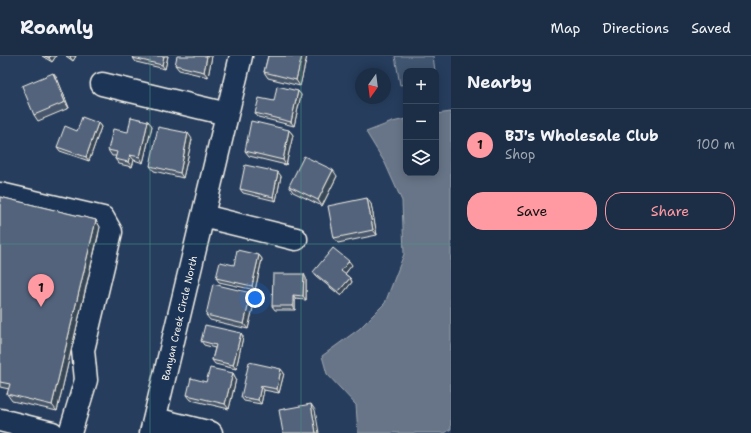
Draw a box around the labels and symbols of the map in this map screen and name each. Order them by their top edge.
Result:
north arrow [355,68,391,104]
street label: Banyan Creek Circle North [159,254,200,382]
pin: 1 [28,274,54,307]
your location [245,288,265,308]

